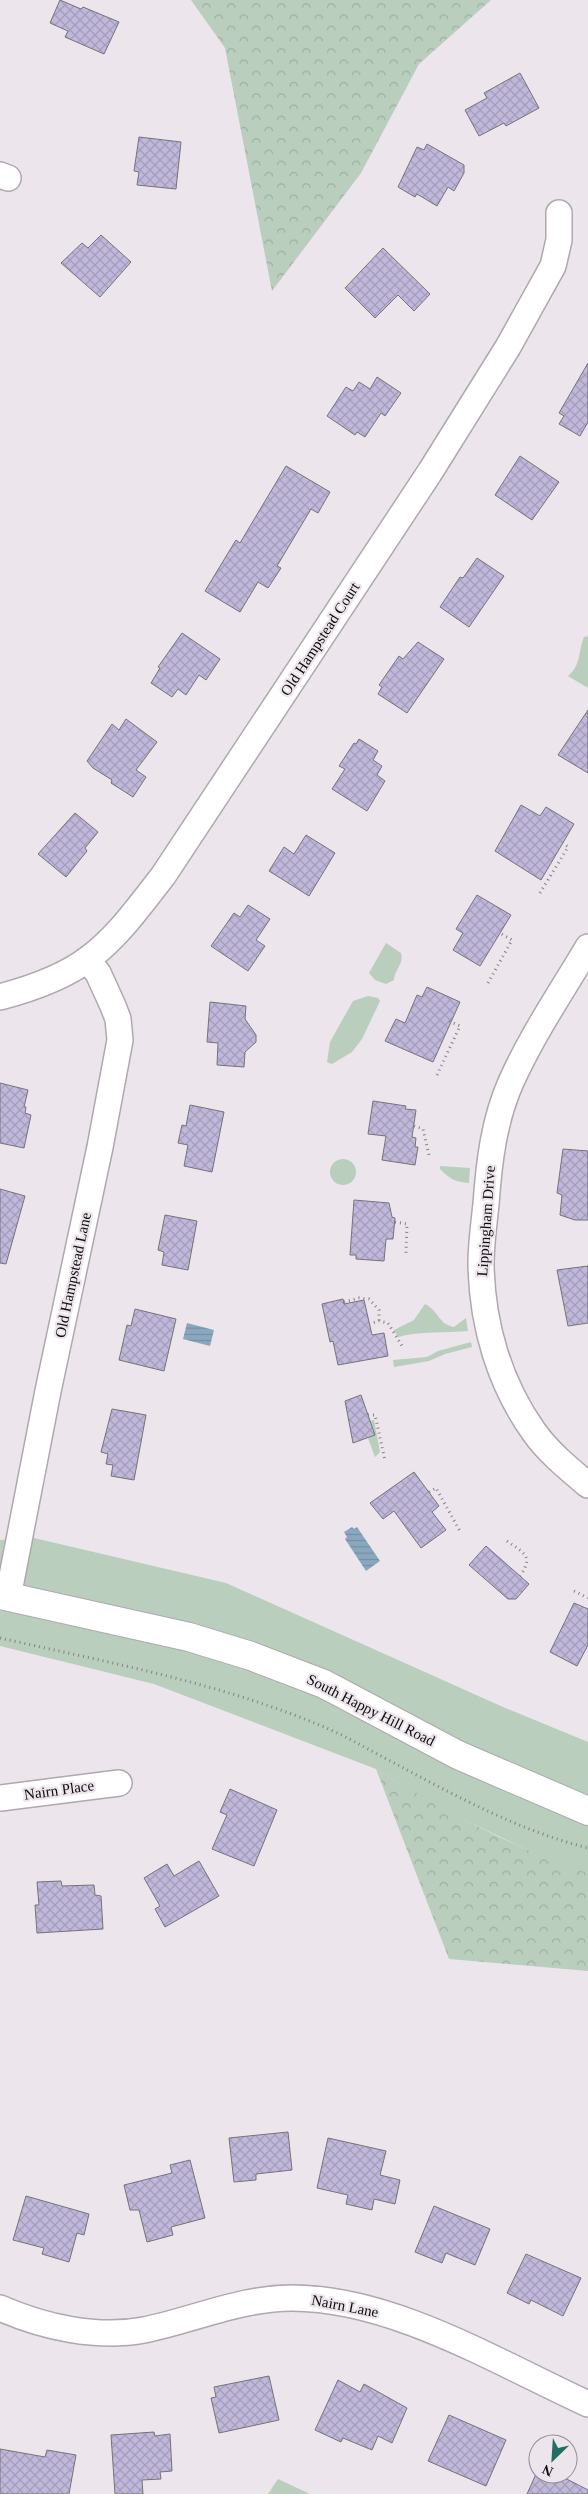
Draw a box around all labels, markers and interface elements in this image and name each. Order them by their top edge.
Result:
street label: Old Hampstead Court [277,579,363,699]
street label: Lippingham Drive [474,1165,498,1277]
street label: Old Hampstead Lane [52,1211,94,1339]
street label: South Happy Hill Road [304,1671,438,1749]
street label: Nairn Place [23,1777,95,1803]
street label: Nairn Lane [310,2292,380,2320]
north arrow [528,2434,578,2484]
text: N [540,2461,555,2479]

